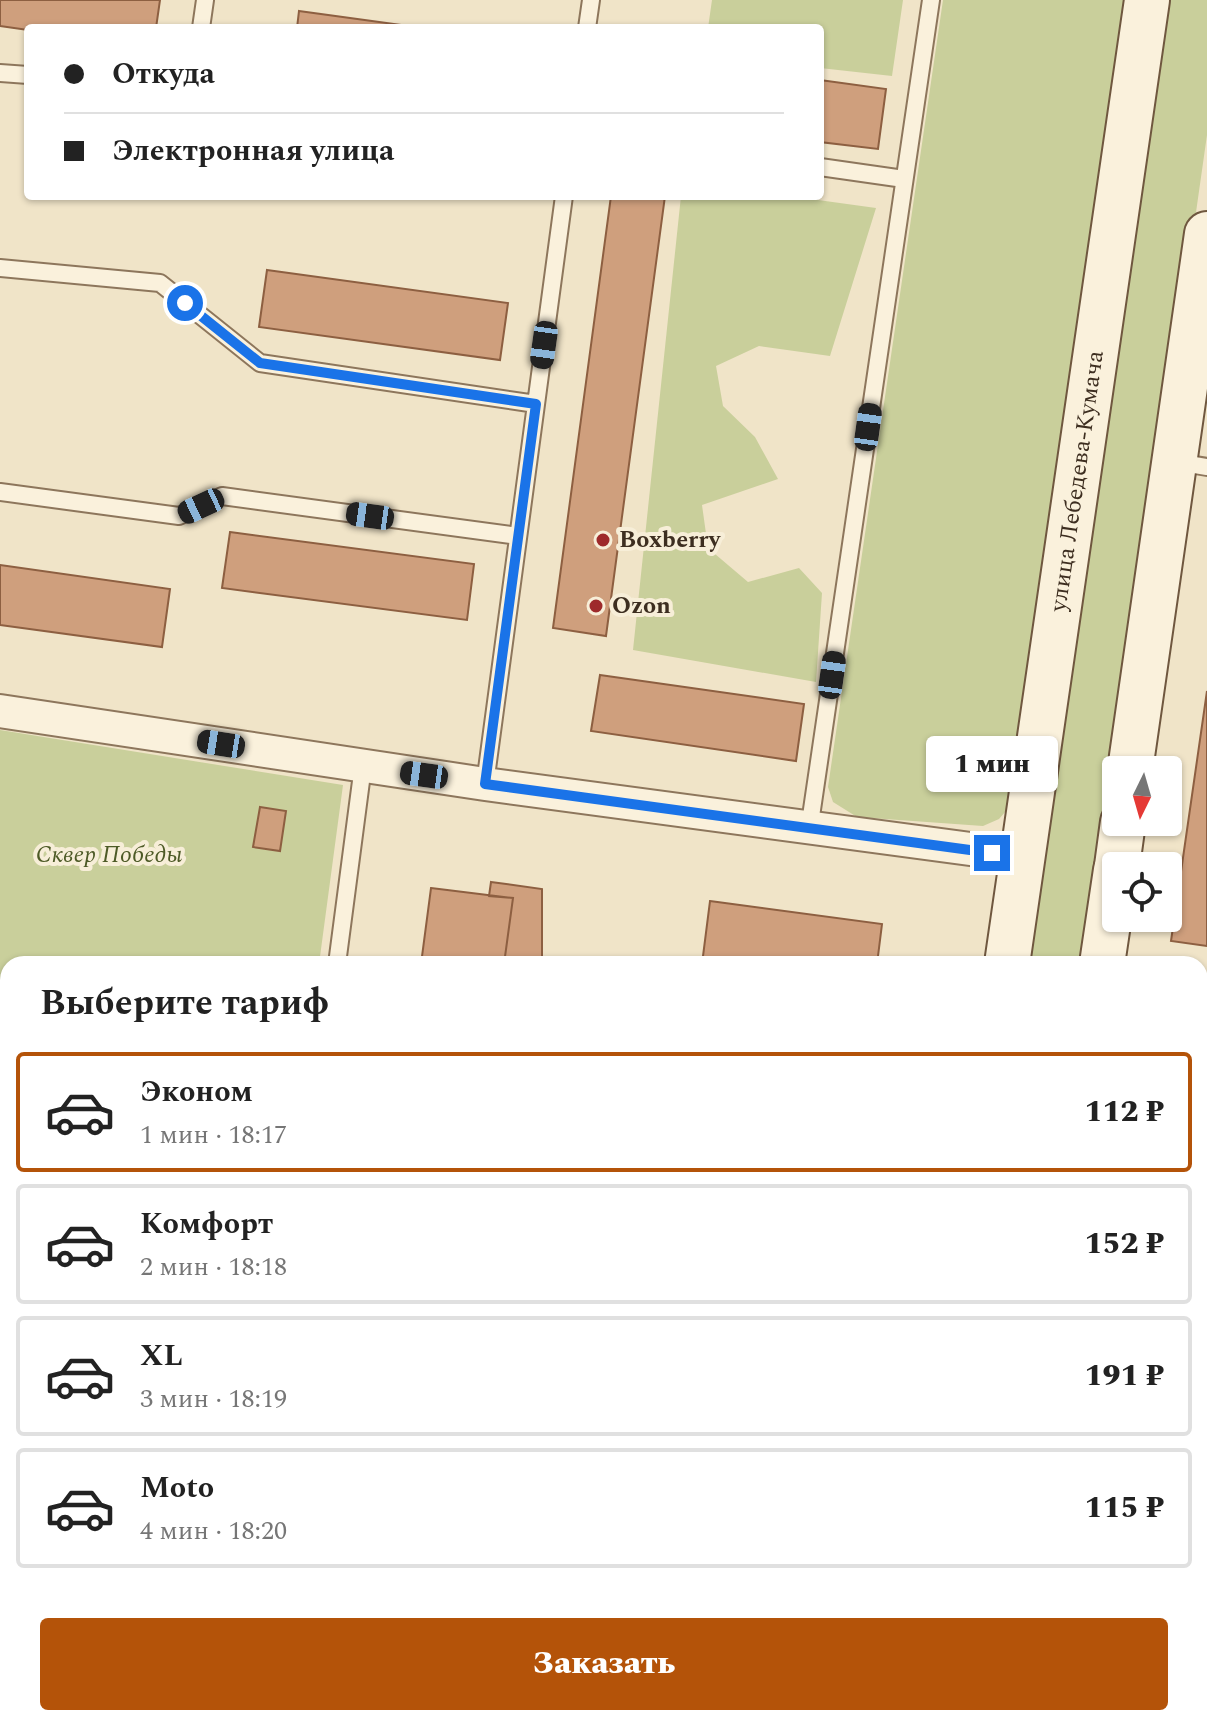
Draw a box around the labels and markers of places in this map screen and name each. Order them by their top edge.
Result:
place label: Boxberry [619,522,722,558]
marker: Boxberry [594,531,612,549]
place label: Ozon [612,588,671,624]
marker: Ozon [587,597,605,615]

